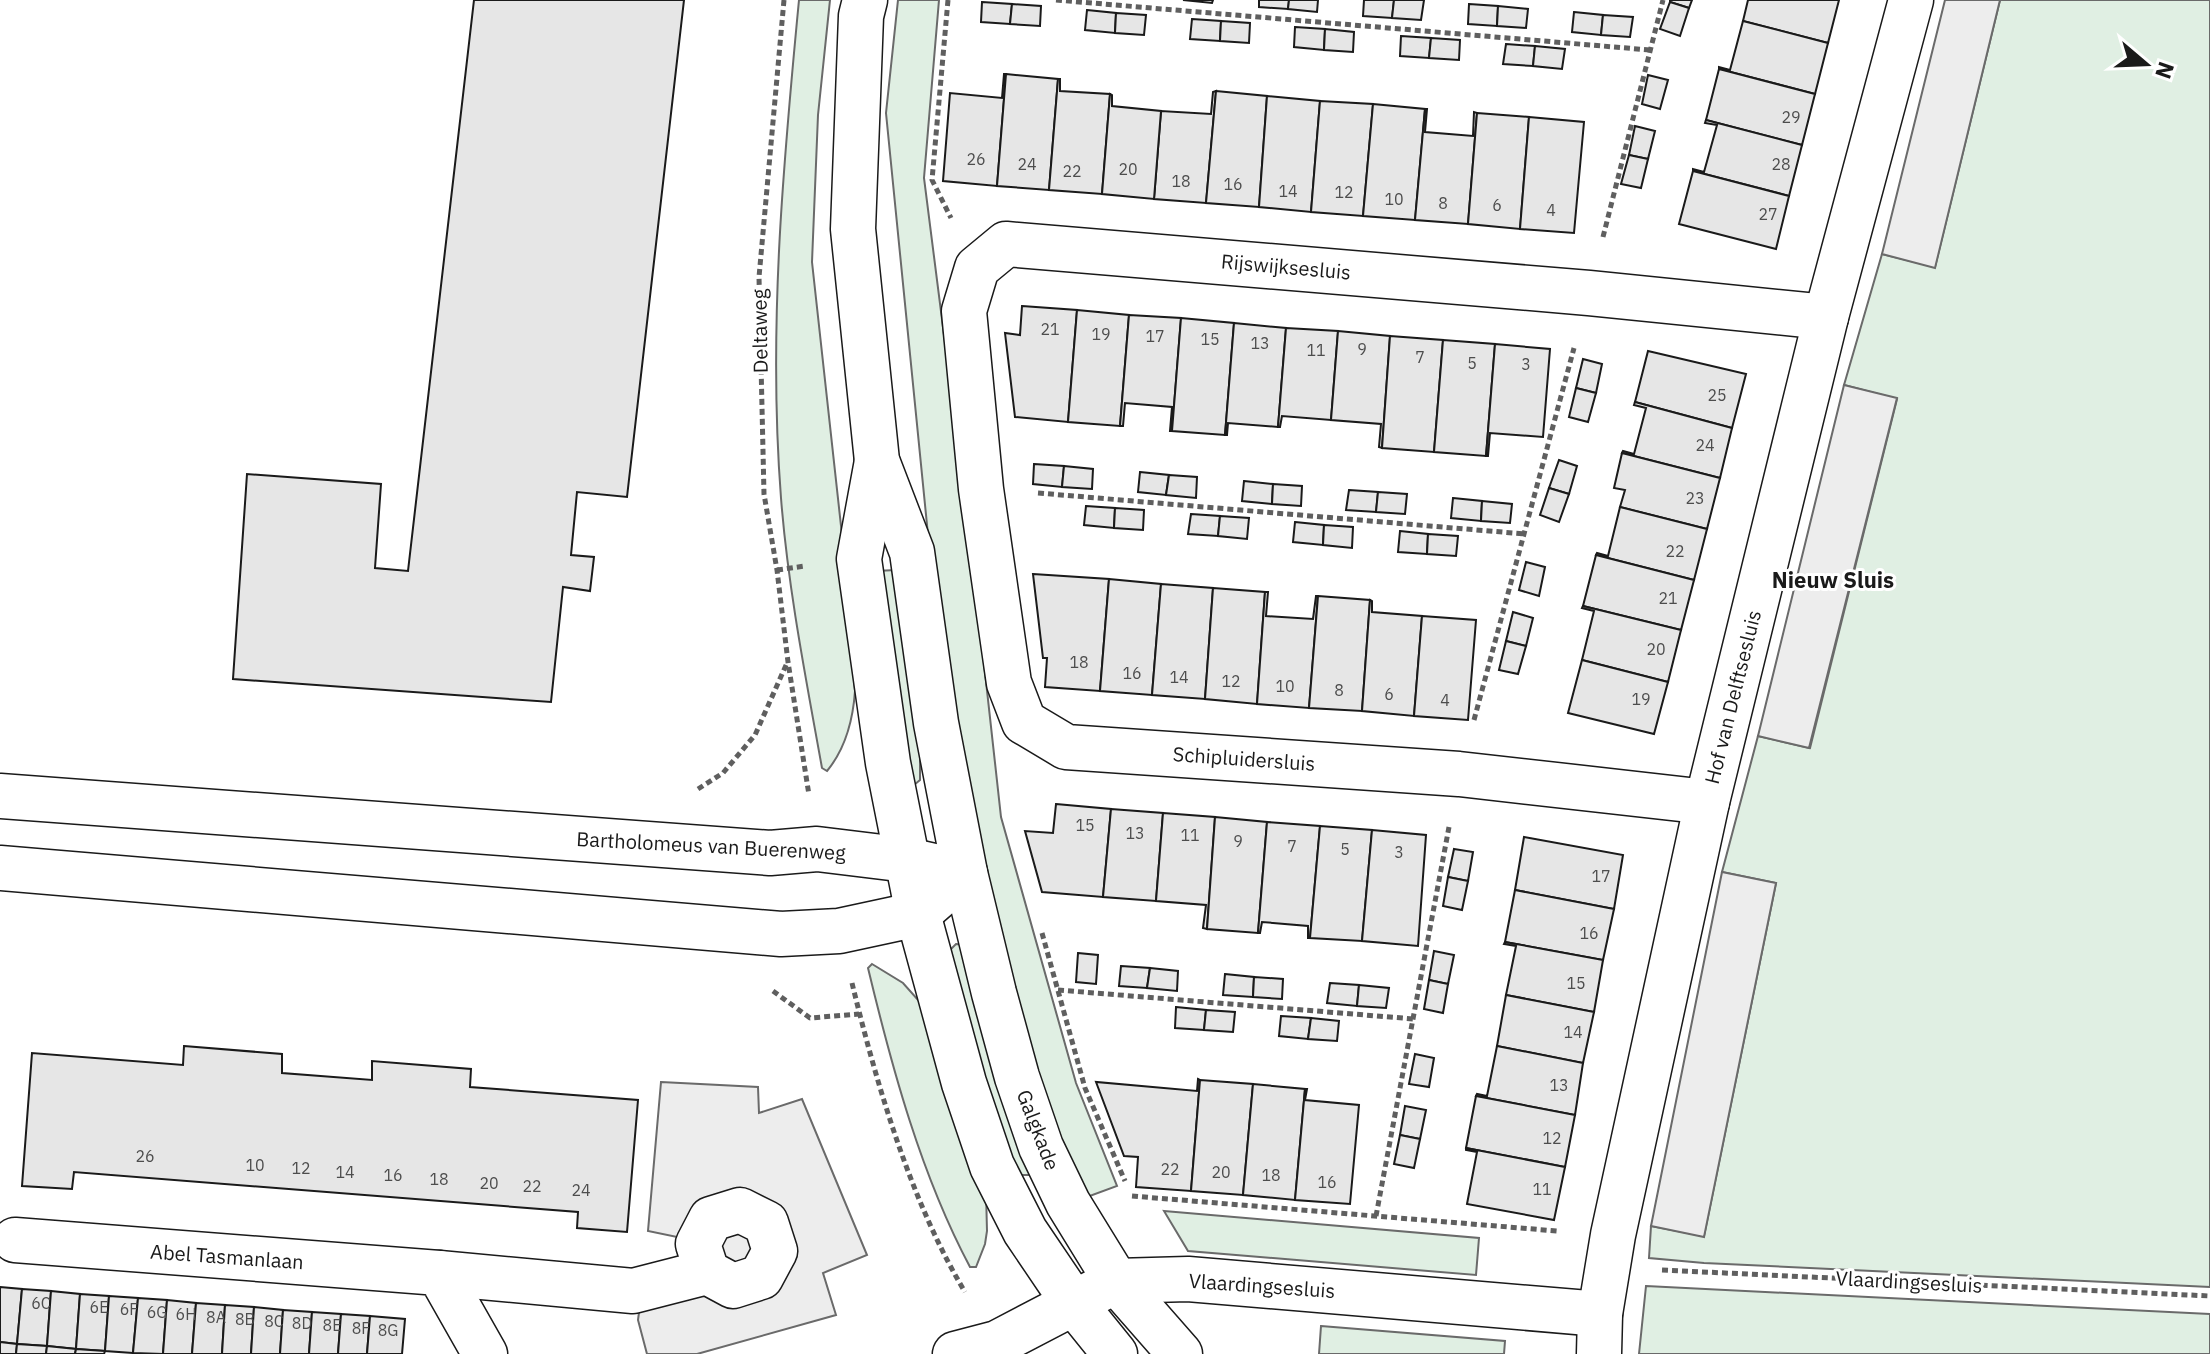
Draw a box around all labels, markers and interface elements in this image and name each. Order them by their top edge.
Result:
north arrow [2106,24,2186,104]
text: N [2149,58,2182,83]
house number: 29 [1781,107,1801,127]
house number: 26 [966,149,986,169]
house number: 24 [1017,154,1037,174]
house number: 28 [1771,154,1791,174]
house number: 20 [1118,159,1138,179]
house number: 22 [1062,161,1082,181]
house number: 18 [1171,171,1191,191]
house number: 16 [1223,174,1243,194]
house number: 14 [1278,181,1298,201]
house number: 12 [1334,182,1354,202]
house number: 10 [1384,189,1404,209]
house number: 8 [1438,193,1448,213]
house number: 6 [1492,195,1502,215]
house number: 4 [1546,200,1556,220]
house number: 27 [1758,204,1778,224]
street label: Rijswijksesluis [1220,247,1352,286]
street label: Deltaweg [745,288,774,373]
house number: 21 [1040,319,1060,339]
house number: 19 [1091,324,1111,344]
house number: 17 [1145,326,1165,346]
house number: 15 [1200,329,1220,349]
house number: 13 [1250,333,1270,353]
house number: 9 [1357,339,1367,359]
house number: 11 [1306,340,1326,360]
house number: 7 [1415,347,1425,367]
house number: 5 [1467,353,1477,373]
house number: 3 [1521,354,1531,374]
house number: 25 [1707,385,1727,405]
house number: 24 [1695,435,1715,455]
house number: 23 [1685,488,1705,508]
house number: 22 [1665,541,1685,561]
district label: Nieuw Sluis [1772,565,1894,594]
house number: 21 [1658,588,1678,608]
street label: Hof van Delftsesluis [1698,607,1767,787]
house number: 20 [1646,639,1666,659]
house number: 18 [1069,652,1089,672]
house number: 16 [1122,663,1142,683]
house number: 14 [1169,667,1189,687]
house number: 12 [1221,671,1241,691]
house number: 10 [1275,676,1295,696]
house number: 8 [1334,680,1344,700]
house number: 6 [1384,684,1394,704]
house number: 19 [1631,689,1651,709]
house number: 4 [1440,690,1450,710]
street label: Schipluidersluis [1172,740,1316,777]
house number: 15 [1075,815,1095,835]
house number: 13 [1125,823,1145,843]
street label: Bartholomeus van Buerenweg [576,825,847,866]
house number: 11 [1180,825,1200,845]
house number: 9 [1233,831,1243,851]
house number: 7 [1287,836,1297,856]
house number: 5 [1340,839,1350,859]
house number: 3 [1394,842,1404,862]
house number: 17 [1591,866,1611,886]
house number: 16 [1579,923,1599,943]
house number: 15 [1566,973,1586,993]
house number: 14 [1563,1022,1583,1042]
house number: 13 [1549,1075,1569,1095]
street label: Galgkade [1011,1086,1066,1174]
house number: 12 [1542,1128,1562,1148]
house number: 26 [135,1146,155,1166]
house number: 10 [245,1155,265,1175]
house number: 12 [291,1158,311,1178]
house number: 22 [1160,1159,1180,1179]
house number: 14 [335,1162,355,1182]
house number: 20 [1211,1162,1231,1182]
house number: 16 [383,1165,403,1185]
house number: 18 [1261,1165,1281,1185]
house number: 18 [429,1169,449,1189]
house number: 16 [1317,1172,1337,1192]
house number: 20 [479,1173,499,1193]
house number: 22 [522,1176,542,1196]
house number: 11 [1532,1179,1552,1199]
house number: 24 [571,1180,591,1200]
street label: Abel Tasmanlaan [149,1238,305,1275]
street label: Vlaardingsesluis [1835,1264,1983,1299]
street label: Vlaardingsesluis [1188,1267,1336,1304]
house number: 6C [31,1293,51,1313]
house number: 6E [90,1297,108,1317]
house number: 6F [120,1299,138,1319]
house number: 6G [147,1302,167,1322]
house number: 6H [176,1304,196,1324]
house number: 8A [206,1307,226,1327]
house number: 8B [235,1309,255,1329]
house number: 8C [264,1311,284,1331]
house number: 8D [292,1313,312,1333]
house number: 8E [323,1315,341,1335]
house number: 8F [352,1318,370,1338]
house number: 8G [378,1320,398,1340]

